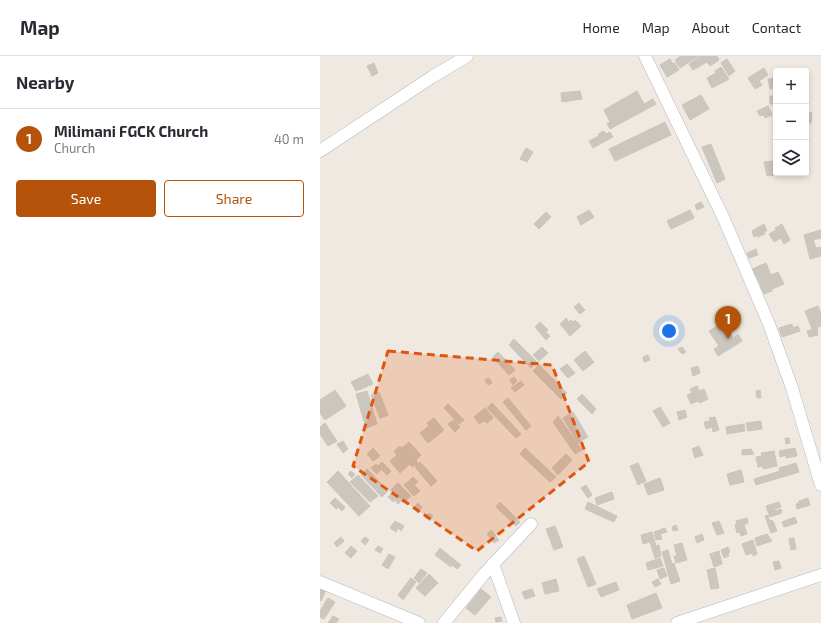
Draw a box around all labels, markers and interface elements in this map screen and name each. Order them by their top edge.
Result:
text: Map [20,16,60,39]
text: Home [583,19,620,36]
text: Map [642,19,670,36]
text: About [692,19,730,36]
text: Contact [752,19,801,36]
map controls [773,68,809,176]
button: + [773,68,809,104]
text: Nearby [16,72,74,92]
button: − [773,104,809,140]
text: Milimani FGCK Church [54,122,208,140]
text: 1 [26,131,32,147]
text: 40 m [274,131,304,147]
text: Church [54,140,95,156]
button: layers [773,140,809,176]
button: Save [16,180,156,217]
button: Share [164,180,304,217]
pin: 1 [715,306,741,339]
your location [659,321,679,341]

